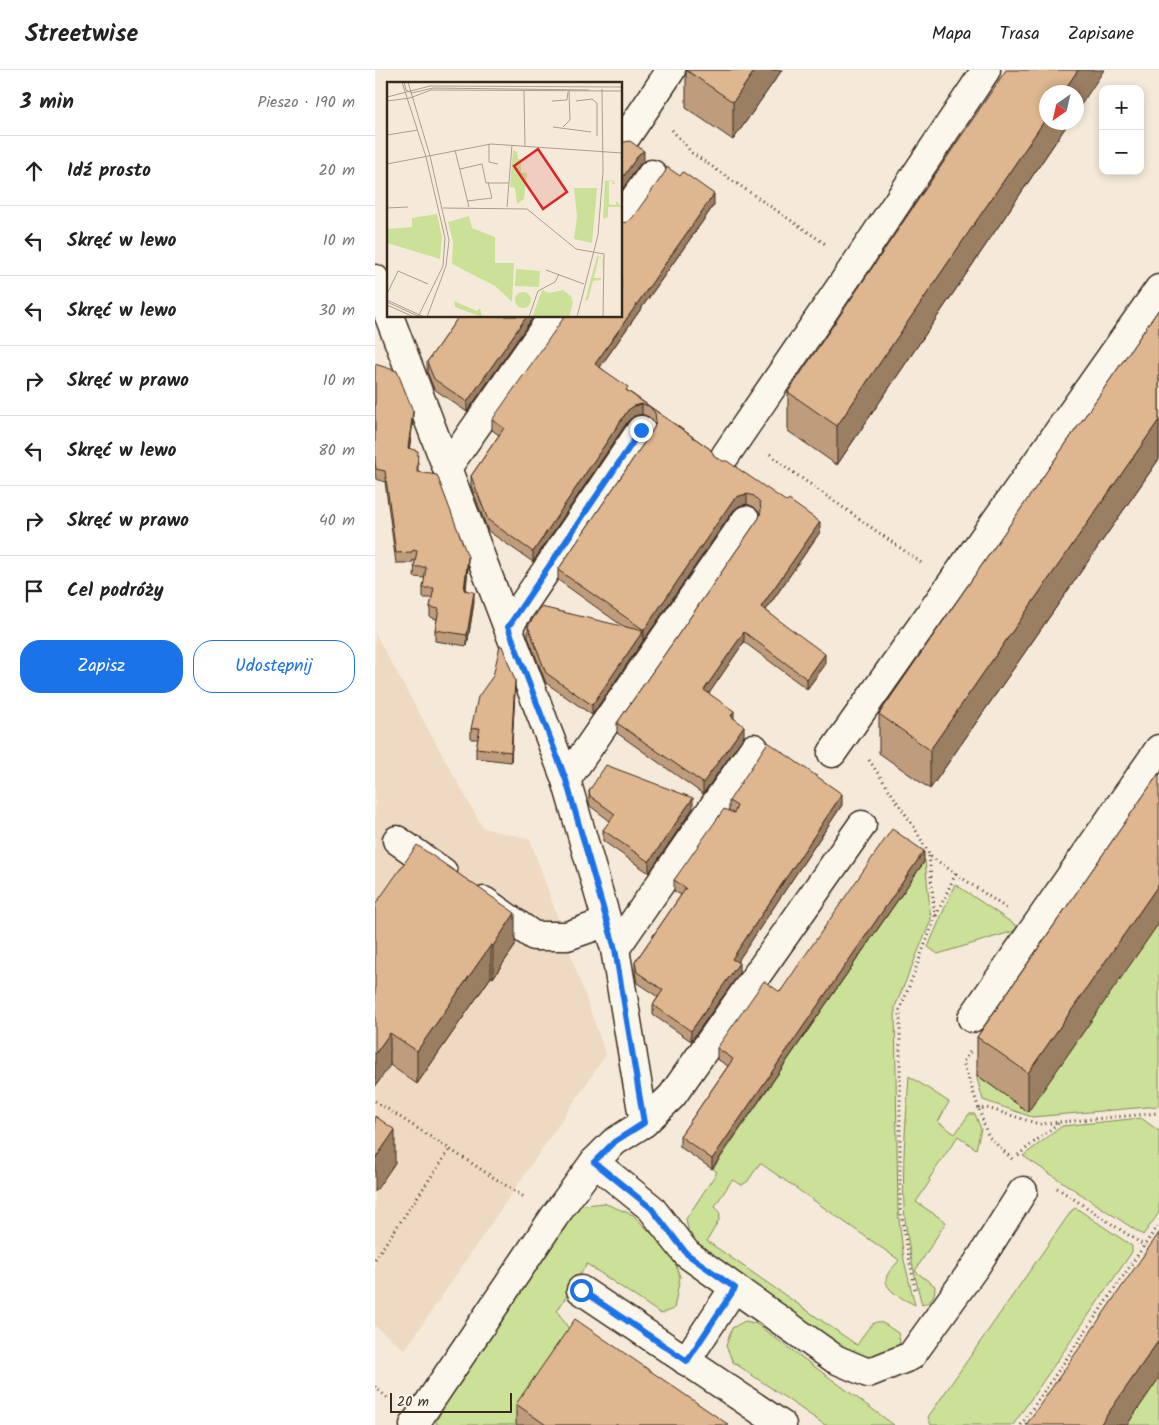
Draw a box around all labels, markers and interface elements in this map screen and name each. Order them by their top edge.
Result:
text: Streetwise [25,15,138,54]
text: Mapa [932,20,972,49]
text: Trasa [1000,20,1040,49]
text: Zapisane [1068,20,1134,49]
inset map [387,82,623,318]
north arrow [1039,85,1084,130]
map controls [1099,85,1144,175]
button: + [1099,85,1144,130]
text: 3 min [20,86,74,119]
text: Pieszo · 190 m [258,90,355,115]
button: − [1099,130,1144,175]
text: Idź prosto [67,156,151,186]
icon: ahead [20,157,48,185]
text: 20 m [319,158,355,183]
text: Skręć w lewo [67,226,176,256]
icon: left [20,227,48,255]
text: 10 m [323,228,355,253]
text: Skręć w lewo [67,296,176,326]
icon: left [20,297,48,325]
text: 30 m [319,298,355,323]
text: Skręć w prawo [67,366,189,396]
icon: right [20,367,48,395]
text: 10 m [323,368,355,393]
route end [630,419,653,442]
text: Skręć w lewo [67,436,176,466]
icon: left [20,437,48,465]
text: 80 m [318,438,355,463]
text: Skręć w prawo [67,506,189,536]
icon: right [20,507,48,535]
text: 40 m [319,508,355,533]
text: Cel podróży [67,576,164,606]
icon: arrive [20,577,48,605]
button: Zapisz [20,640,183,693]
button: Udostępnij [193,640,355,693]
route start [570,1279,593,1302]
scale bar [390,1390,513,1413]
text: 20 m [397,1391,429,1413]

